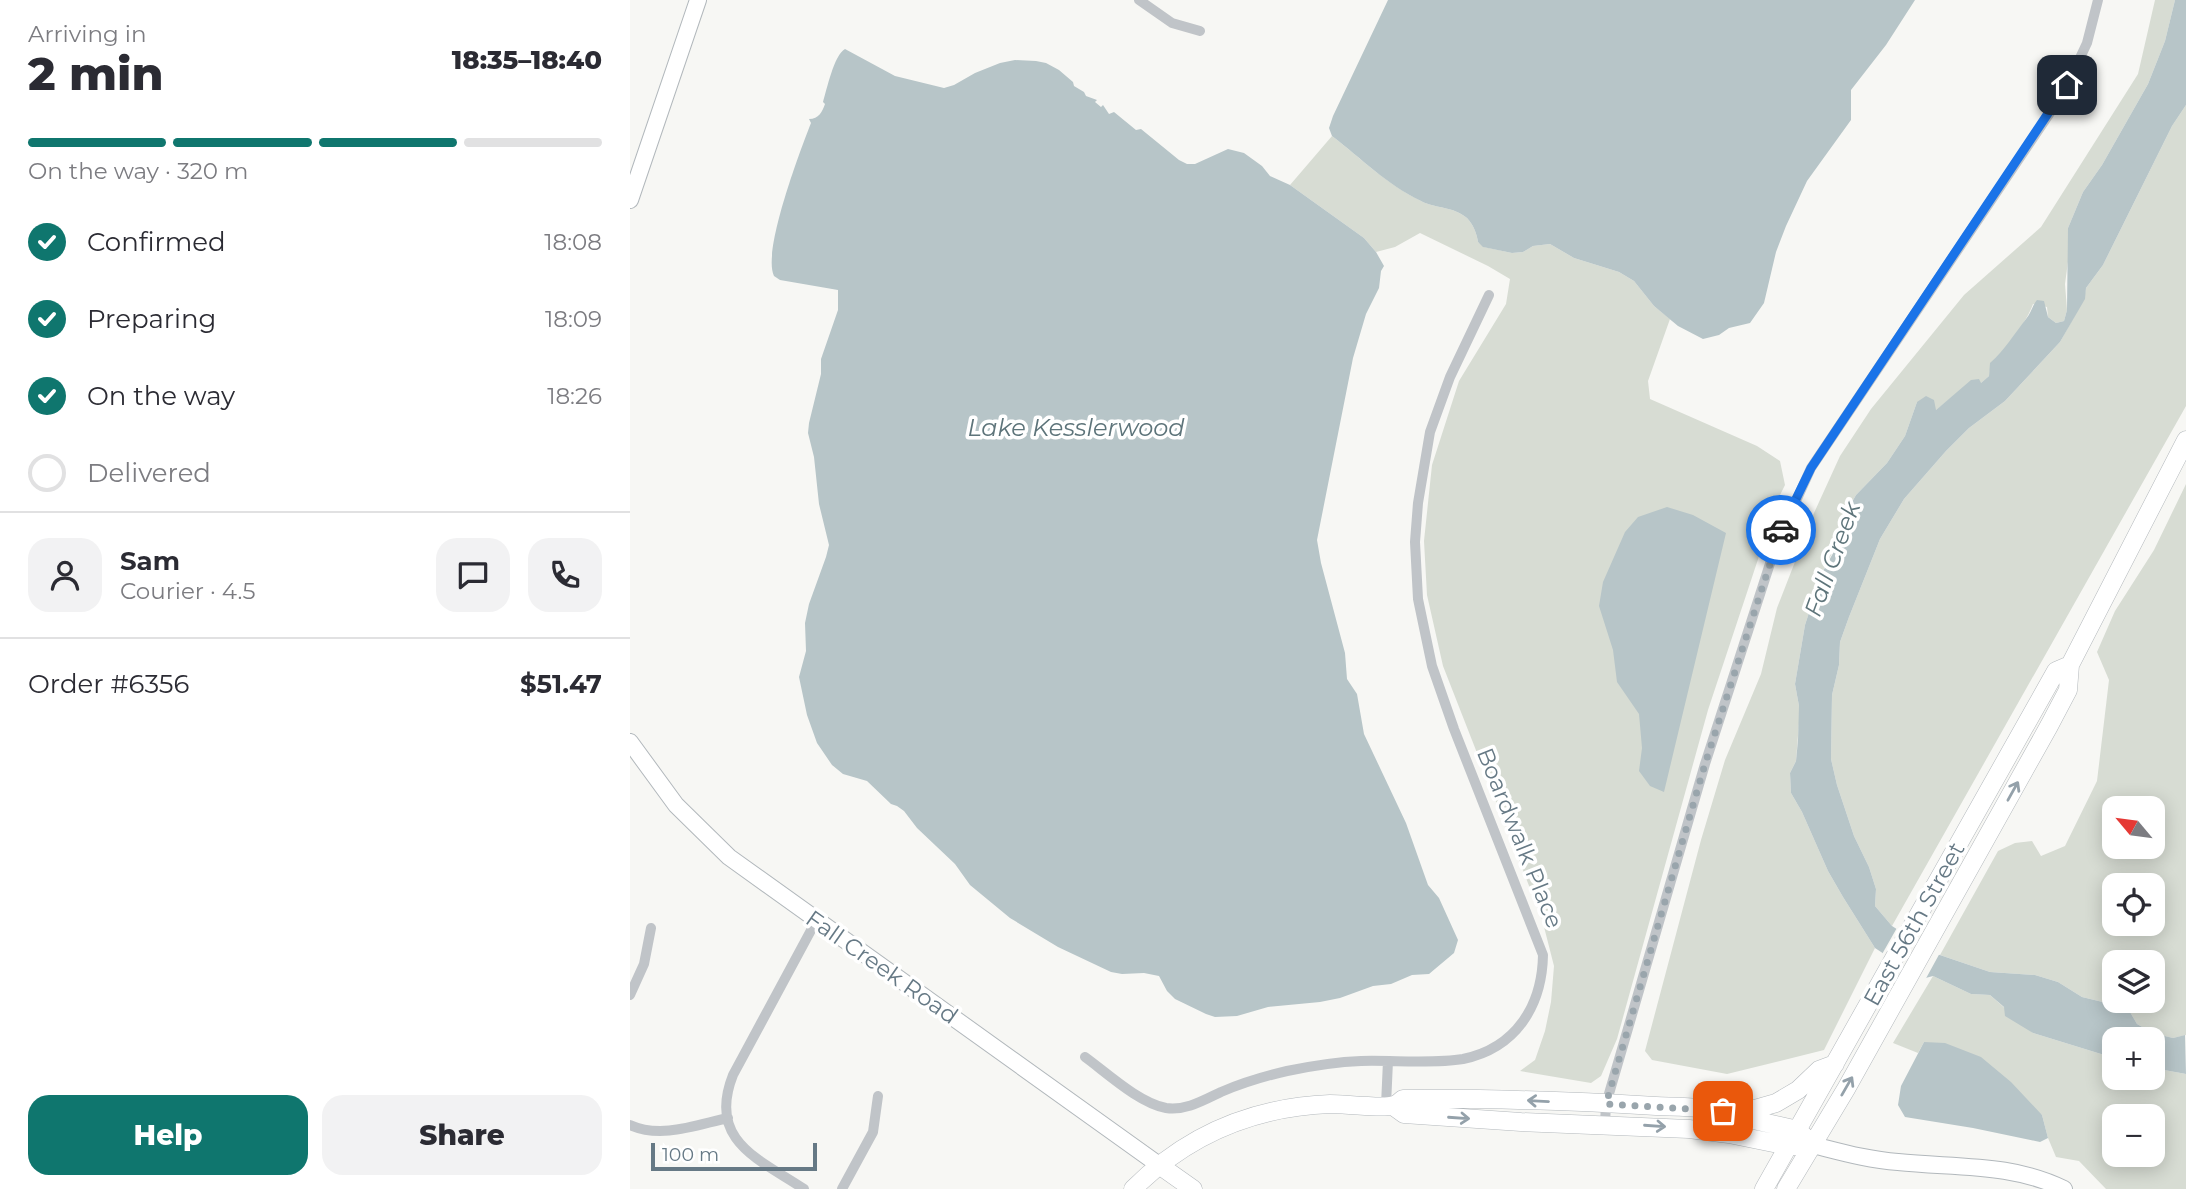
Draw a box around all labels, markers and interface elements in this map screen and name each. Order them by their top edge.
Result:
text: Arriving in [28,20,147,48]
text: 18:35–18:40 [452,44,602,76]
text: 2 min [28,45,163,102]
pin [2037,55,2097,115]
icon: home [2048,66,2086,104]
text: On the way · 320 m [28,157,248,185]
icon: check [28,223,66,261]
text: Confirmed [87,226,226,258]
text: 18:08 [544,228,602,256]
icon: check [28,300,66,338]
text: Preparing [87,303,216,335]
text: 18:09 [545,305,602,333]
icon: check [28,377,66,415]
text: On the way [87,380,235,412]
text: 18:26 [547,382,602,410]
water label: Lake Kesslerwood [967,413,1185,442]
text: Delivered [87,457,211,489]
courier [1746,495,1816,565]
water label: Fall Creek [1798,496,1867,620]
icon: car [1762,511,1800,549]
button: person [28,538,102,612]
button: chat [436,538,510,612]
button: phone [528,538,602,612]
text: Sam [120,545,180,577]
text: Courier · 4.5 [120,577,255,605]
text: Order #6356 [28,668,189,700]
text: $51.47 [520,668,602,700]
street label: Boardwalk Place [1471,744,1569,932]
one-way arrow [2007,781,2020,802]
north arrow [2102,796,2165,859]
map controls [2102,796,2165,1167]
street label: East 56th Street [1857,837,1971,1011]
button: locate [2102,873,2165,936]
street label: Fall Creek Road [801,904,963,1030]
button: layers [2102,950,2165,1013]
button: + [2102,1027,2165,1090]
one-way arrow [1840,1077,1854,1097]
pin [1693,1081,1753,1141]
icon: bag [1704,1092,1742,1130]
button: Help [28,1095,308,1175]
button: Share [322,1095,602,1175]
one-way arrow [1527,1095,1550,1108]
button: − [2102,1104,2165,1167]
one-way arrow [1447,1112,1469,1125]
one-way arrow [1643,1120,1666,1133]
scale bar [651,1140,817,1172]
text: 100 m [662,1143,719,1166]

